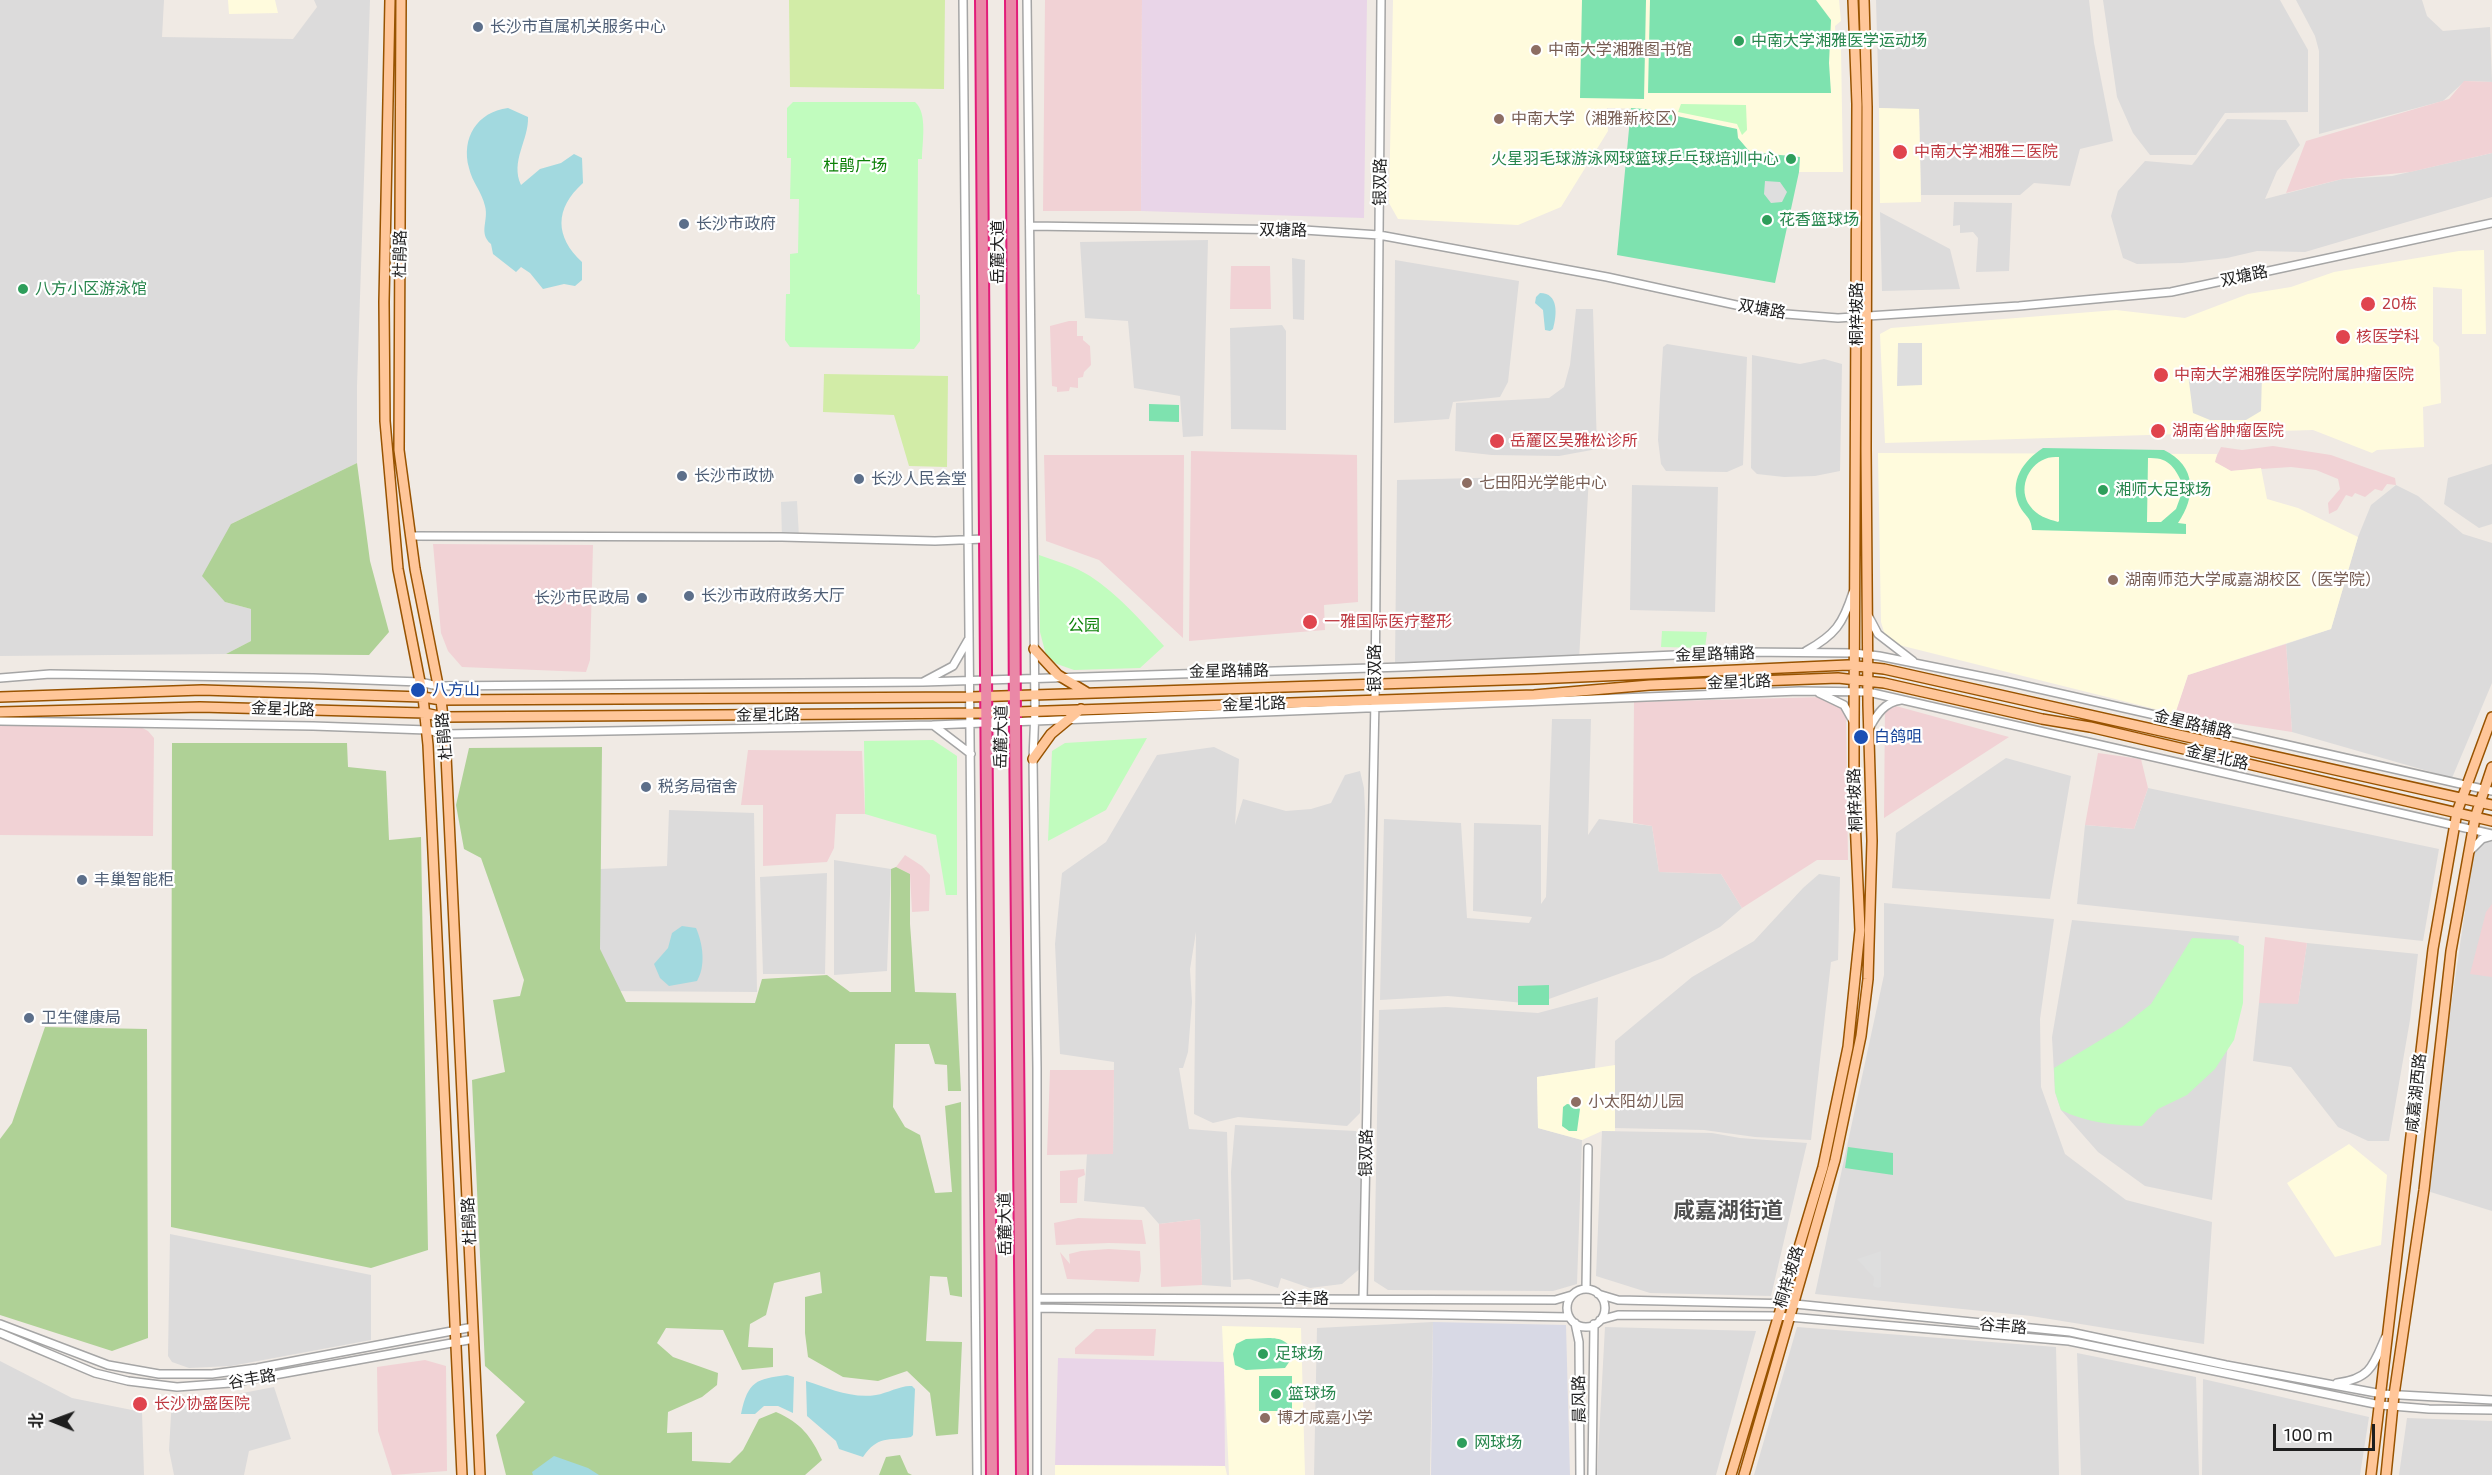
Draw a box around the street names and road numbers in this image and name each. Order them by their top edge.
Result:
street label: 银双路 [1370,158,1390,206]
street label: 岳麓大道 [988,220,1008,284]
street label: 双塘路 [1259,220,1307,240]
street label: 杜鹃路 [390,230,410,278]
street label: 双塘路 [2219,262,2269,290]
street label: 桐梓坡路 [1847,282,1867,346]
street label: 双塘路 [1737,295,1787,323]
street label: 金星路辅路 [1675,643,1755,665]
street label: 银双路 [1365,644,1385,692]
street label: 金星路辅路 [1189,661,1269,681]
street label: 金星北路 [1707,671,1771,693]
street label: 金星北路 [1222,693,1286,715]
street label: 金星北路 [251,698,315,720]
street label: 金星北路 [736,705,800,725]
street label: 岳麓大道 [991,705,1011,769]
street label: 金星路辅路 [2152,706,2234,742]
street label: 杜鹃路 [432,711,456,761]
street label: 金星北路 [2184,740,2250,774]
street label: 桐梓坡路 [1844,768,1866,832]
street label: 咸嘉湖西路 [2402,1052,2430,1134]
street label: 银双路 [1356,1129,1376,1177]
street label: 岳麓大道 [995,1192,1015,1256]
street label: 杜鹃路 [458,1197,480,1245]
street label: 桐梓坡路 [1770,1244,1808,1310]
street label: 谷丰路 [1281,1289,1329,1309]
street label: 谷丰路 [1978,1314,2028,1338]
street label: 谷丰路 [227,1365,277,1393]
street label: 晨风路 [1569,1375,1589,1423]

